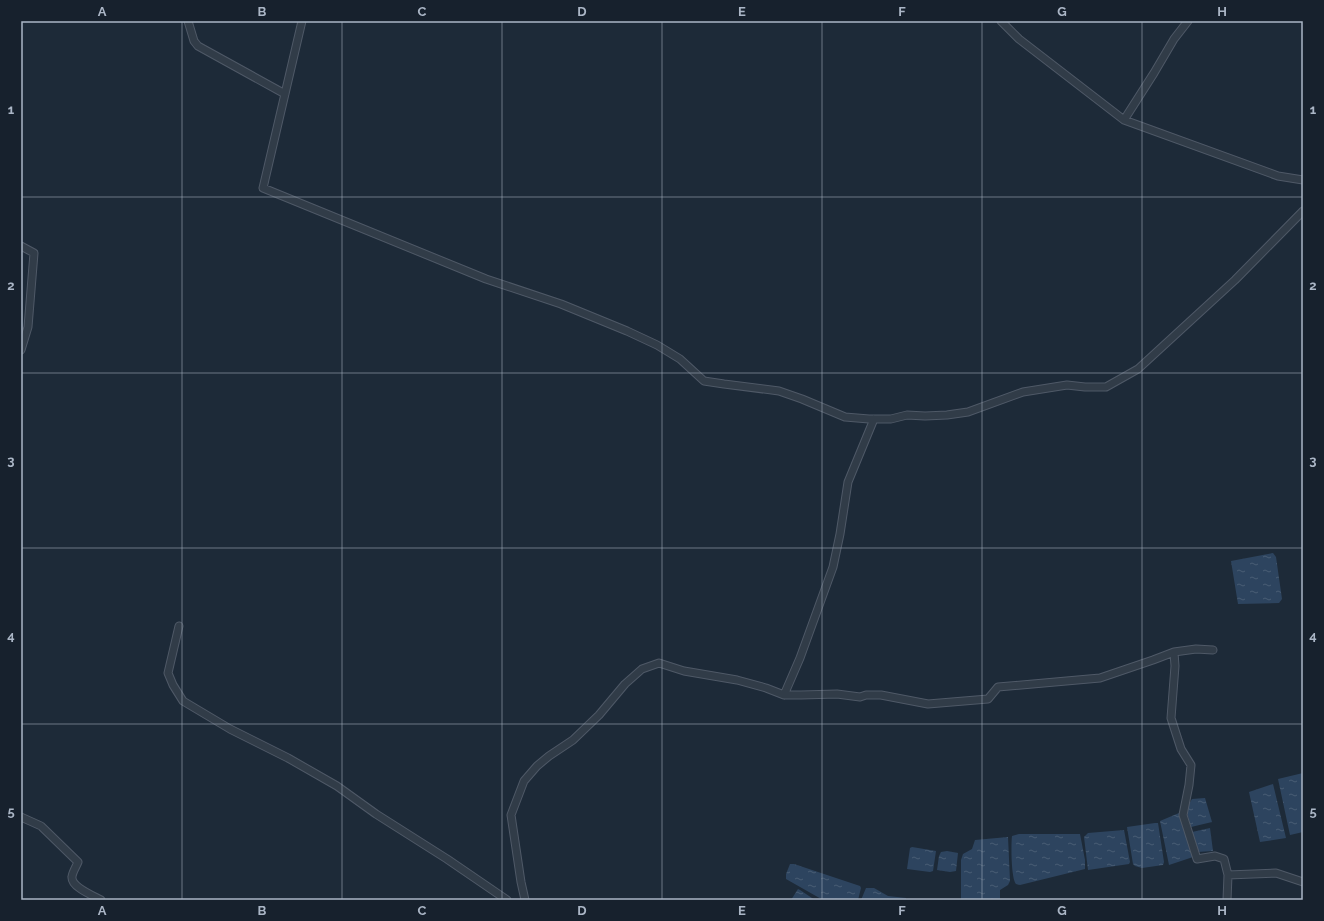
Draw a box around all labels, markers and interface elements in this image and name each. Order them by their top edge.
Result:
text: A [98,4,107,19]
text: B [258,4,267,19]
text: C [418,4,427,19]
text: D [577,4,587,19]
text: E [738,4,746,19]
text: F [898,4,906,19]
text: G [1057,4,1067,19]
text: H [1217,4,1227,19]
text: 1 [8,102,15,117]
text: 1 [1310,102,1317,117]
text: 2 [7,278,15,293]
text: 2 [1309,278,1317,293]
text: 3 [7,453,15,468]
text: 3 [1309,453,1317,468]
text: 4 [7,628,15,643]
text: 4 [1309,628,1317,643]
text: 5 [7,804,15,819]
text: 5 [1309,804,1317,819]
text: A [98,903,107,918]
text: B [258,903,267,918]
text: C [418,903,427,918]
text: D [577,903,587,918]
text: E [738,903,746,918]
text: F [898,903,906,918]
text: G [1057,903,1067,918]
text: H [1217,903,1227,918]

